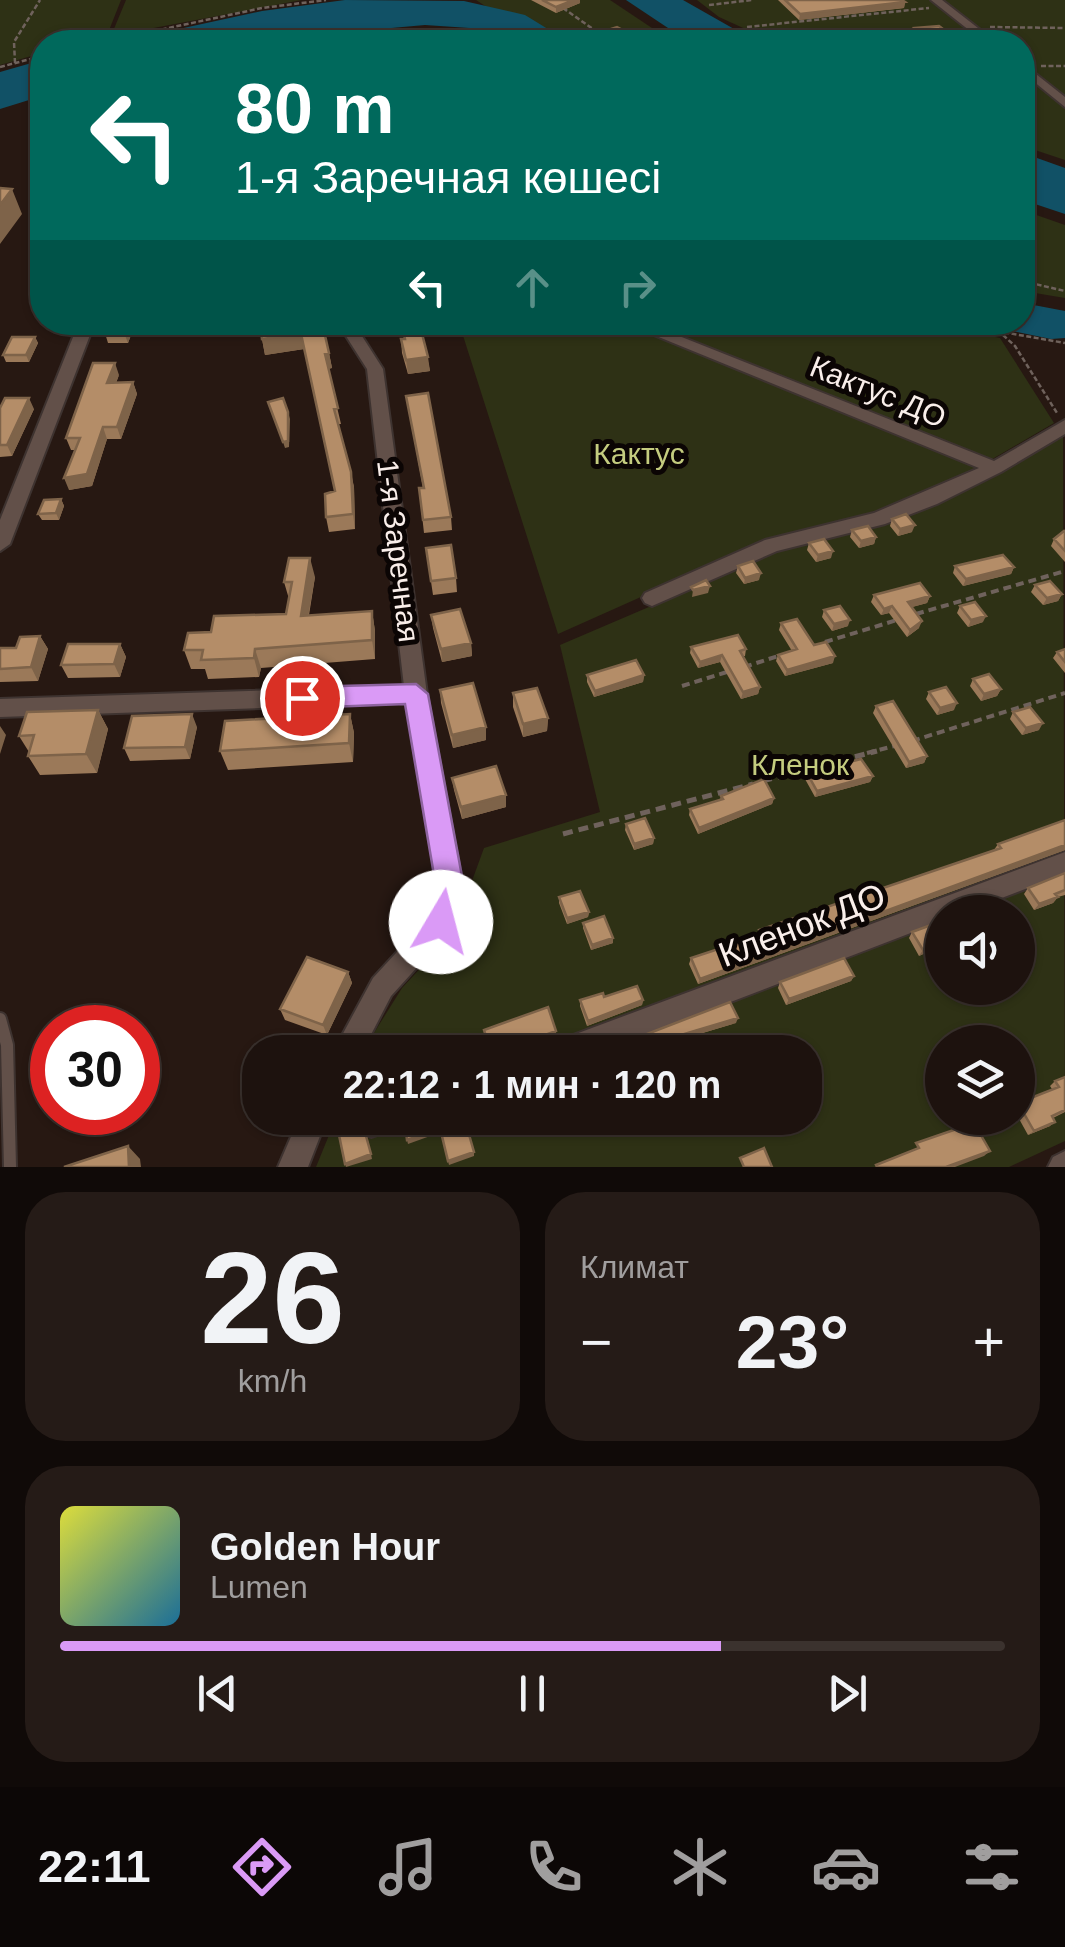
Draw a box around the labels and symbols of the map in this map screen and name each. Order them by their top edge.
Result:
street label: Кактус ДО [806,349,951,434]
park label: Кактус [593,437,685,470]
street label: 1-я Заречная [371,458,426,644]
pin [260,656,345,741]
park label: Кленок [751,748,850,781]
position arrow [389,870,493,974]
street label: Кленок ДО [713,875,891,974]
speed limit sign: 30 [30,1005,160,1135]

